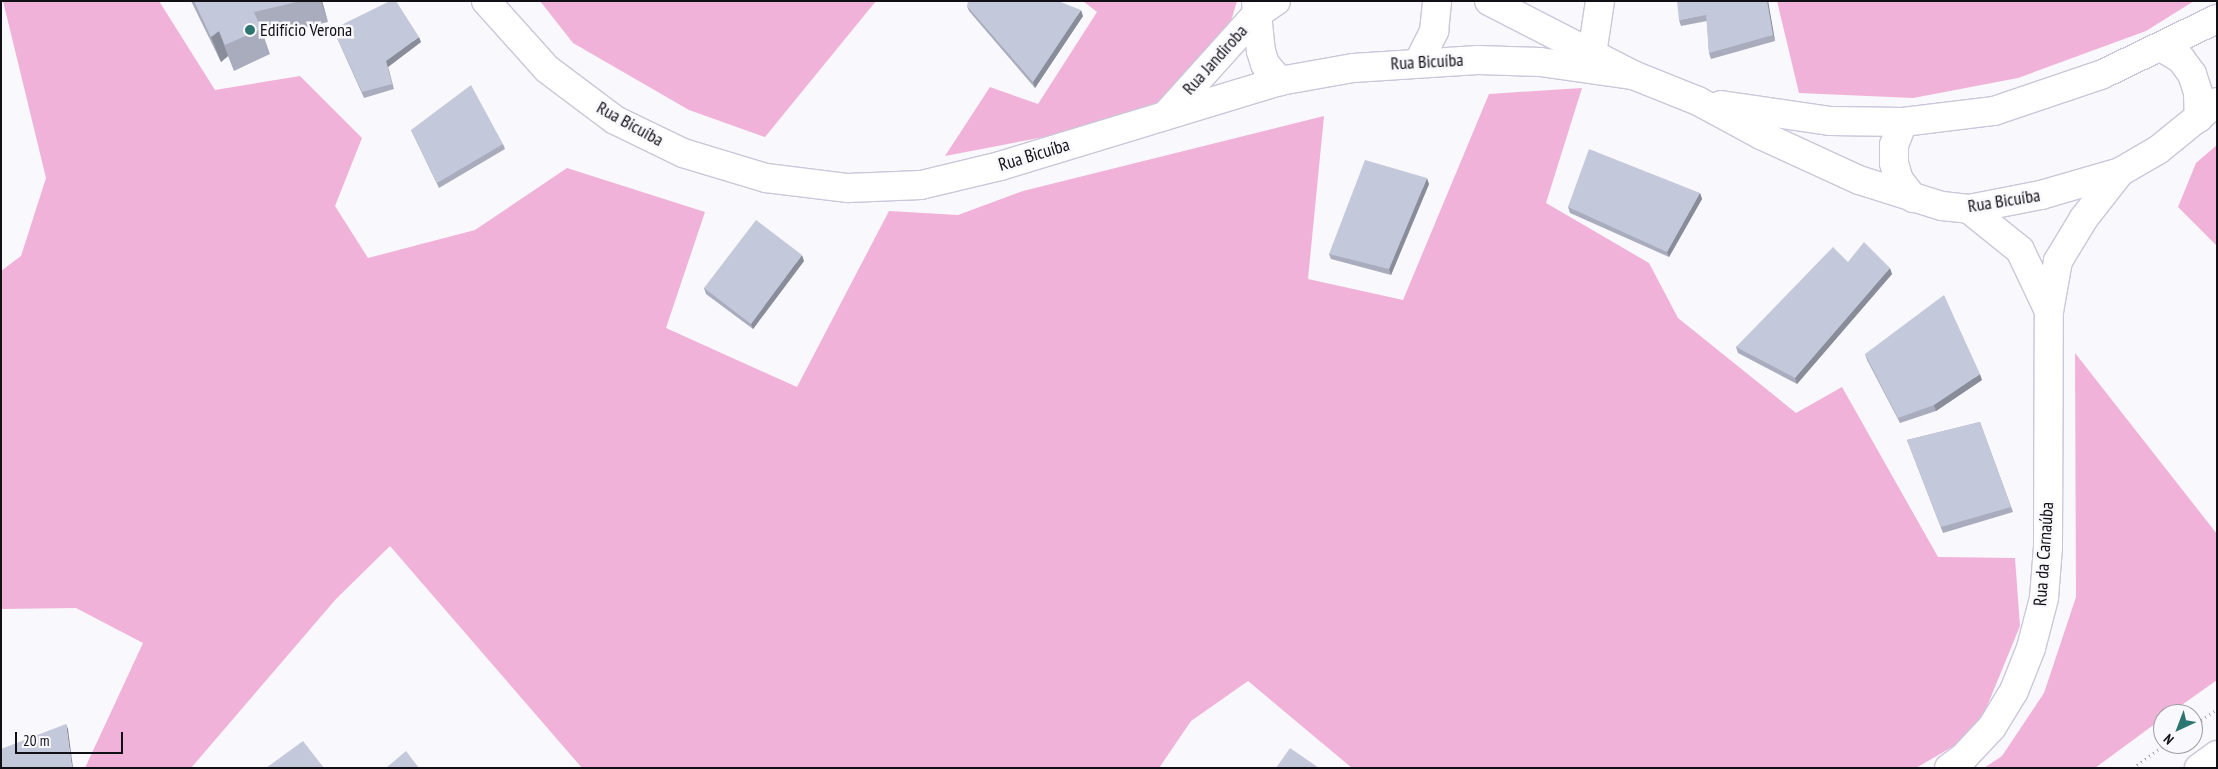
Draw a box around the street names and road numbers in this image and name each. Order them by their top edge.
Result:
street label: Rua Jandiroba [1178,21,1252,99]
street label: Rua Bicuíba [1390,49,1464,75]
street label: Rua Bicuíba [593,97,667,151]
street label: Rua Bicuíba [996,134,1072,176]
street label: Rua Bicuíba [1966,185,2042,217]
street label: Rua da Carnaúba [2030,501,2058,607]

